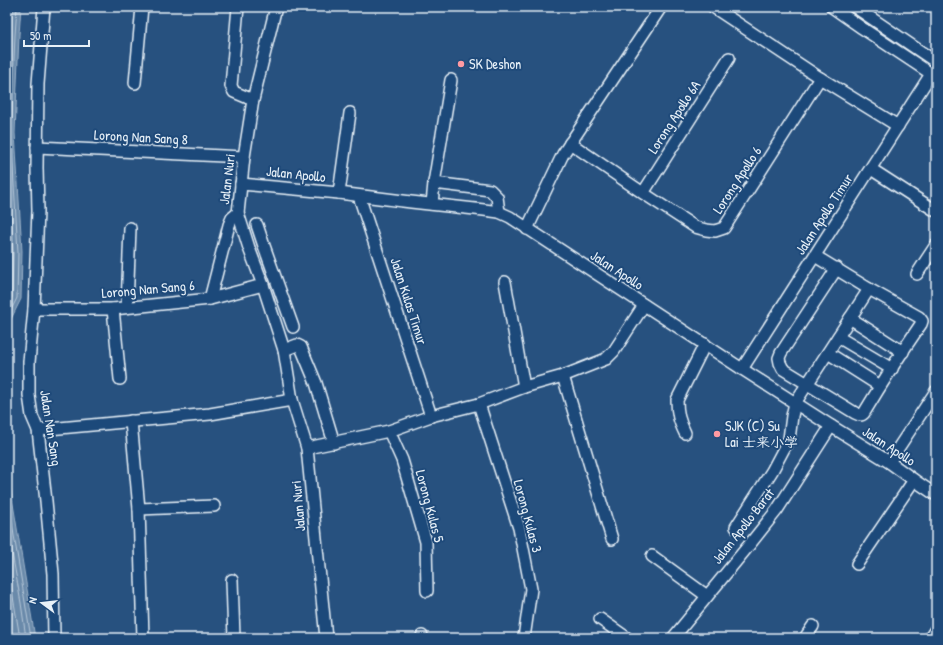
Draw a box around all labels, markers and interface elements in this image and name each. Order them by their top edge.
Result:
scale bar [24,22,89,48]
text: 50 m [30,27,51,44]
place label: SK Deshon [469,54,521,73]
marker: SK Deshon [456,59,466,69]
street label: Lorong Apollo 6A [643,76,705,157]
street label: Lorong Nan Sang 8 [94,125,188,149]
street label: Lorong Apollo 6 [708,142,766,218]
street label: Jalan Nuri [214,152,239,205]
street label: Jalan Apollo [265,161,327,187]
street label: Jalan Apollo Timur [790,169,858,258]
street label: Jalan Apollo [587,245,648,295]
street label: Jalan Kulas Timur [386,255,433,347]
street label: Lorong Nan Sang 6 [101,275,196,303]
street label: Jalan Nan Sang [35,389,67,467]
place label: SJK (C) Su Lai 士来小学 [725,416,798,451]
street label: Jalan Apollo [859,421,920,471]
marker: SJK (C) Su Lai 士来小学 [712,429,722,439]
street label: Lorong Kulas 5 [411,468,449,545]
street label: Lorong Kulas 3 [509,477,547,555]
street label: Jalan Nuri [286,480,309,532]
street label: Jalan Apollo Barat [707,484,779,568]
north arrow [22,583,62,623]
text: N [25,596,40,605]

